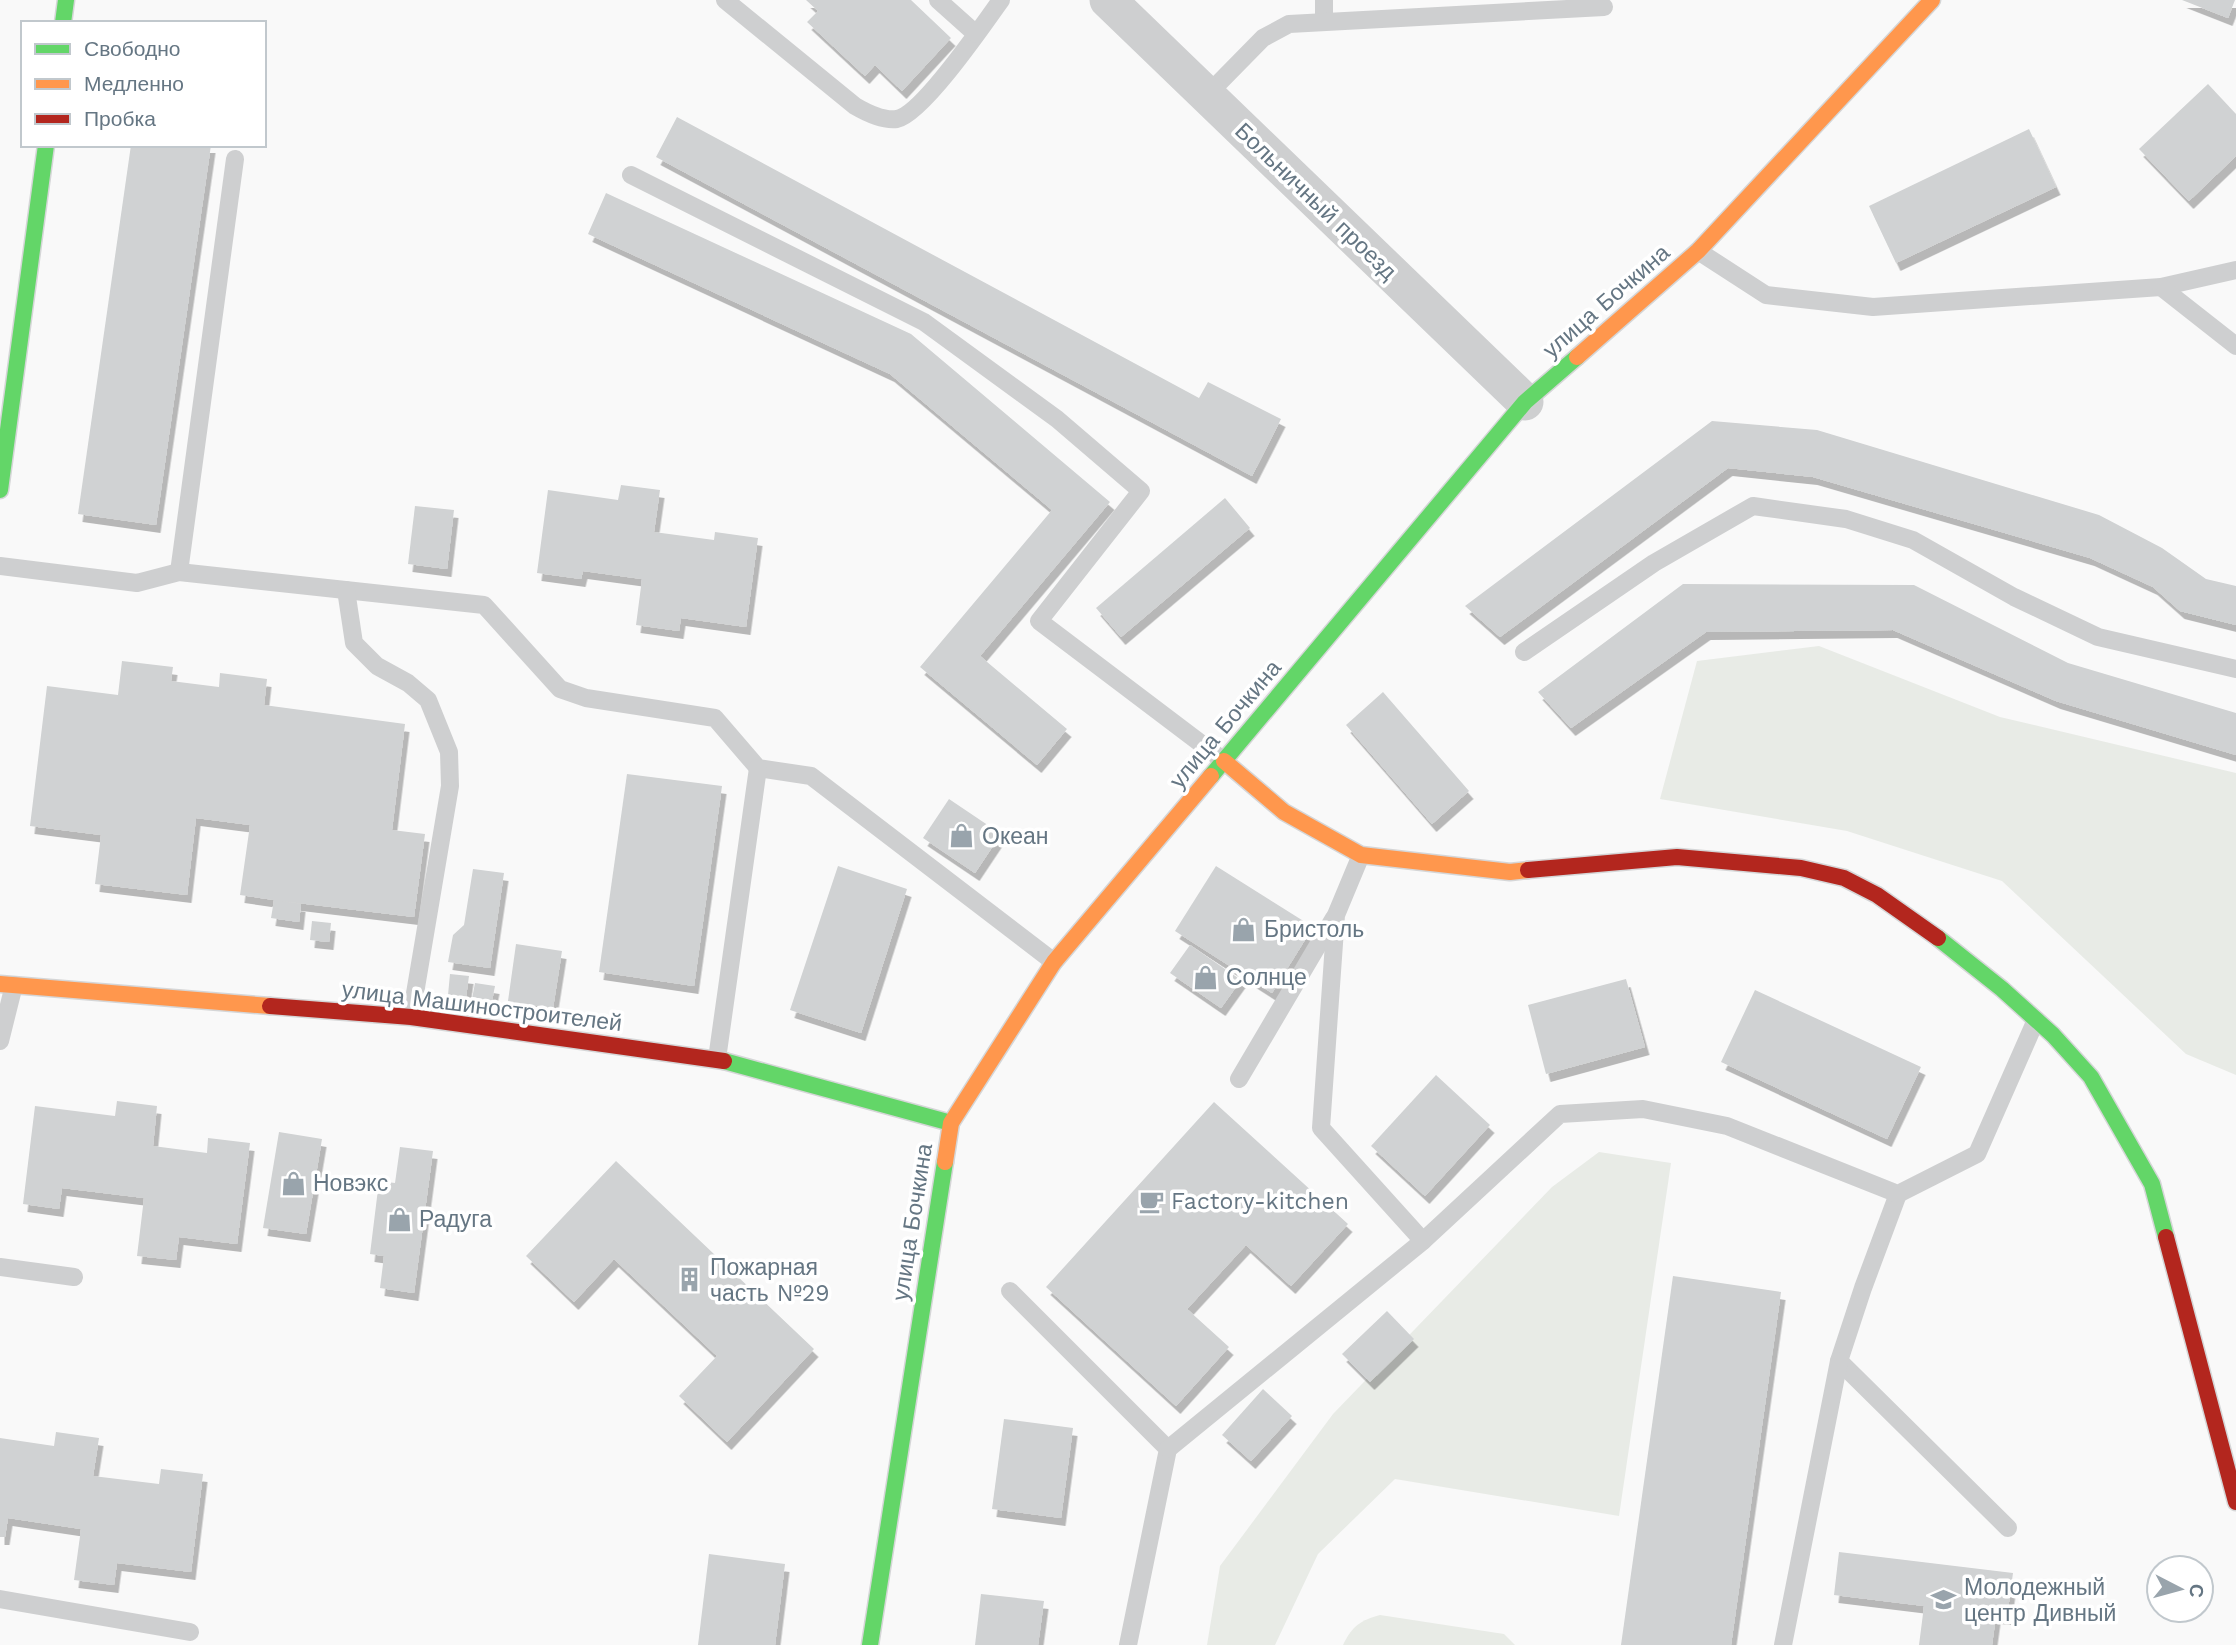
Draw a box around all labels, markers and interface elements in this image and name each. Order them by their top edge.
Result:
legend [21,21,266,147]
text: Свободно [84,36,181,61]
text: Медленно [84,71,184,96]
text: Пробка [84,106,156,131]
street label: Больничный проезд [1229,117,1402,286]
street label: улица Бочкина [1538,239,1675,364]
street label: улица Бочкина [1164,655,1287,794]
shop icon: Океан [948,822,976,850]
place label: Океан [982,823,1049,850]
shop icon: Бристоль [1230,915,1258,943]
place label: Бристоль [1264,916,1364,943]
shop icon: Солнце [1192,963,1220,991]
place label: Солнце [1226,964,1307,991]
street label: улица Машиностроителей [340,976,623,1037]
street label: улица Бочкина [887,1141,938,1303]
shop icon: Новэкс [279,1169,307,1197]
place label: Новэкс [313,1170,388,1197]
cafe icon: Factory-kitchen [1137,1187,1165,1215]
place label: Factory-kitchen [1171,1188,1349,1215]
shop icon: Радуга [385,1205,413,1233]
place label: Радуга [419,1206,492,1233]
place label: Пожарная часть №29 [710,1254,829,1307]
building icon: Пожарная часть №29 [676,1266,704,1294]
north arrow [2145,1554,2215,1624]
place label: Молодежный центр Дивный [1964,1574,2116,1627]
text: С [2184,1583,2209,1599]
school or university icon: Молодежный центр Дивный [1930,1586,1958,1614]

